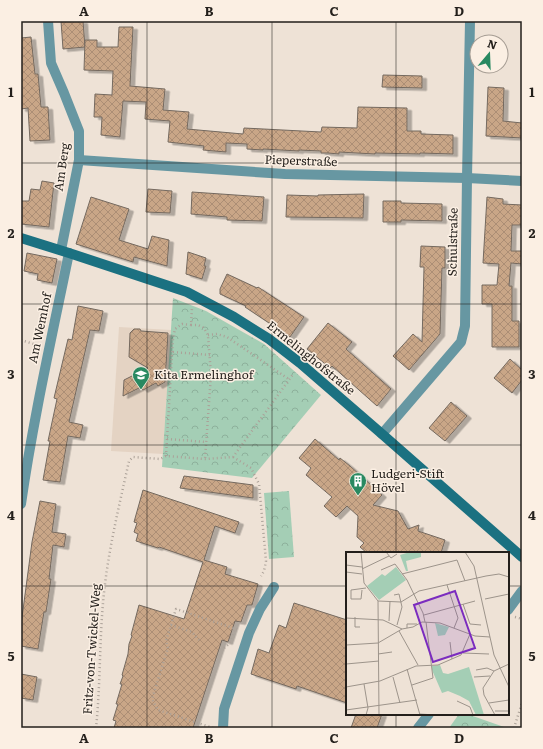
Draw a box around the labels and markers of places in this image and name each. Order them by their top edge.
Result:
school or university icon: Kita Ermelinghof [131,365,151,390]
place label: Kita Ermelinghof [154,365,255,383]
place label: Ludgeri-Stift Hövel [371,464,444,496]
building icon: Ludgeri-Stift Hövel [348,471,368,496]

